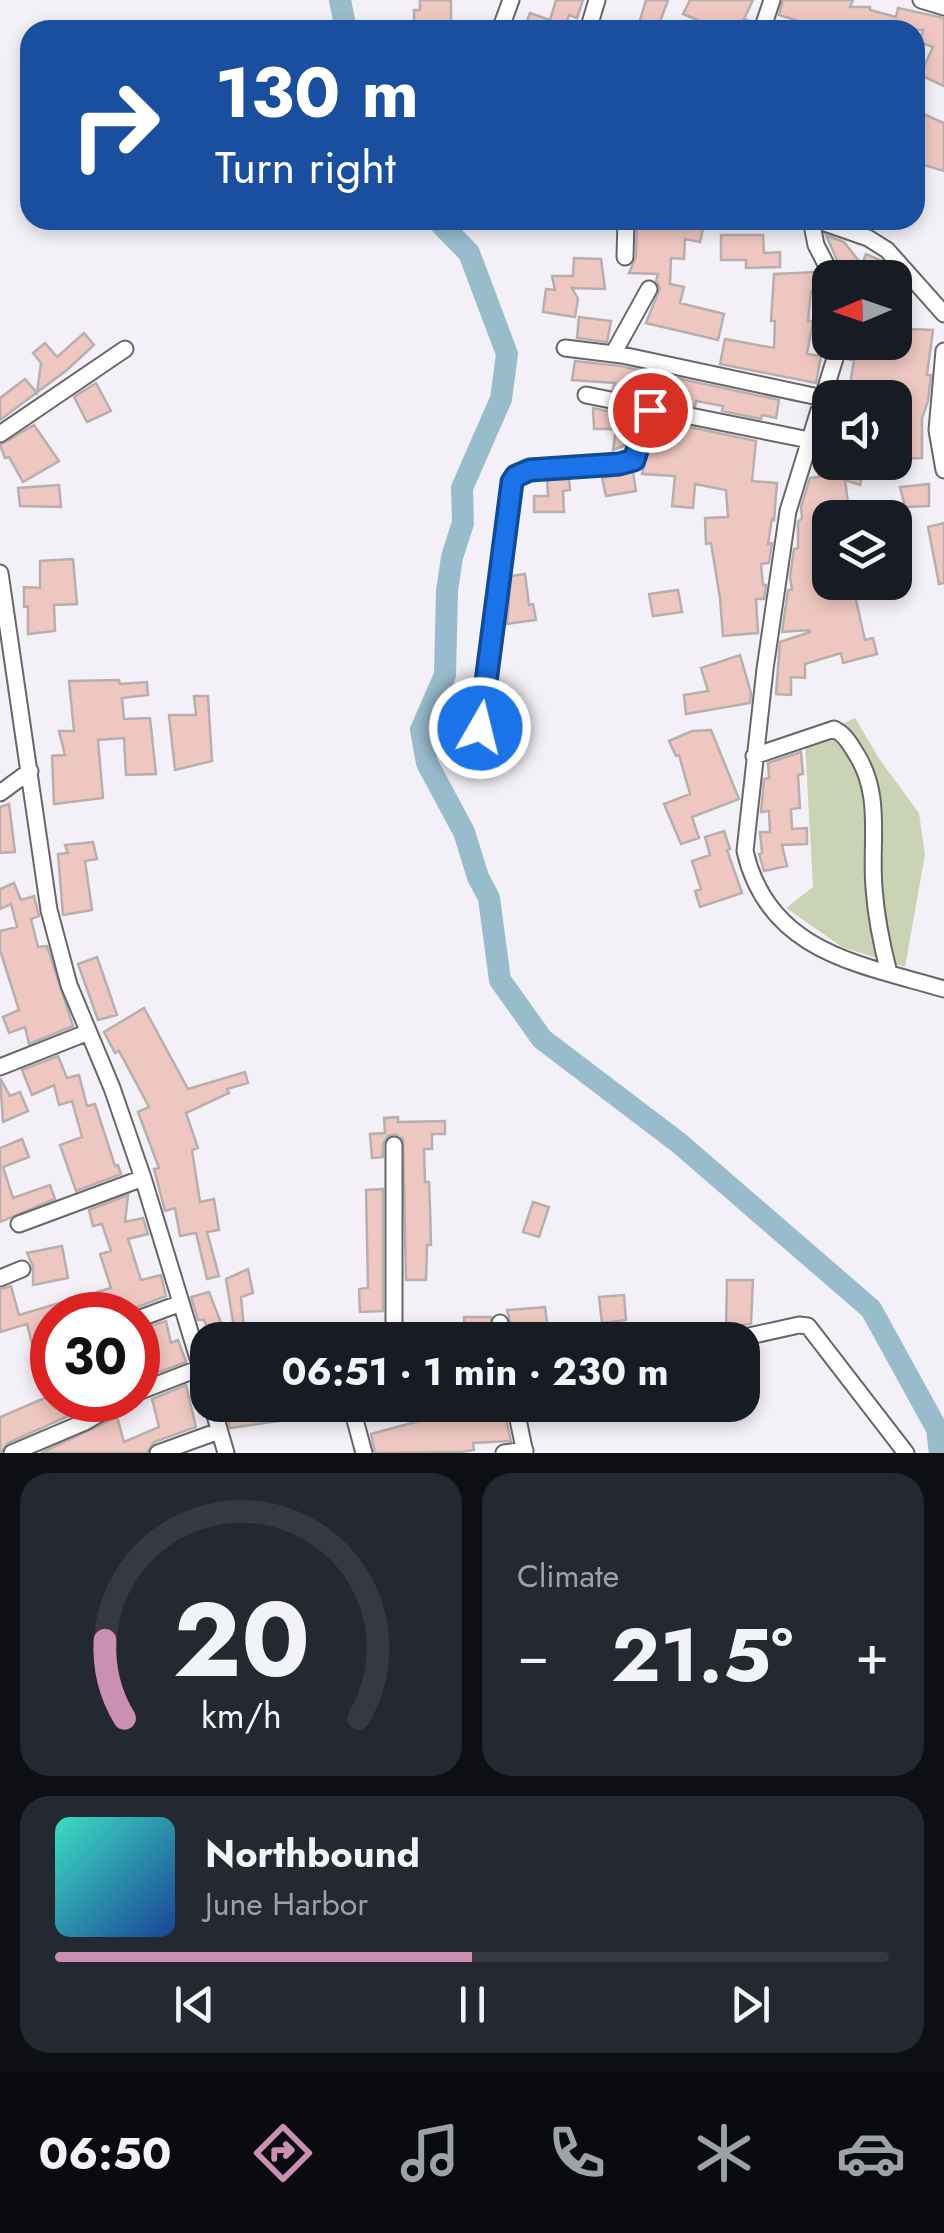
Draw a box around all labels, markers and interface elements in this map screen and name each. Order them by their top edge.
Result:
text: 130 m [215,42,419,143]
icon: right [50,60,180,190]
text: Turn right [215,135,396,200]
north arrow [812,260,912,360]
map controls [812,260,912,600]
pin [608,368,693,453]
button: sound [812,380,912,480]
icon: arrive [623,383,678,438]
button: layers [812,500,912,600]
position arrow [428,676,532,780]
speed limit sign: 30 [30,1292,160,1422]
text: 06:51 · 1 min · 230 m [281,1344,669,1399]
text: Climate [517,1553,619,1599]
text: 20 [172,1565,310,1715]
text: 21.5° [611,1601,793,1709]
text: − [517,1615,549,1695]
text: + [855,1615,889,1695]
text: km/h [201,1690,281,1741]
text: Northbound [205,1826,420,1881]
text: June Harbor [205,1881,368,1927]
icon: previous [167,1977,222,2032]
icon: pause [445,1977,500,2032]
icon: next [723,1977,778,2032]
icon: directions [248,2118,318,2188]
icon: music [395,2118,465,2188]
icon: phone [542,2118,612,2188]
icon: climate [689,2118,759,2188]
icon: car [836,2118,906,2188]
text: 06:50 [38,2121,172,2186]

